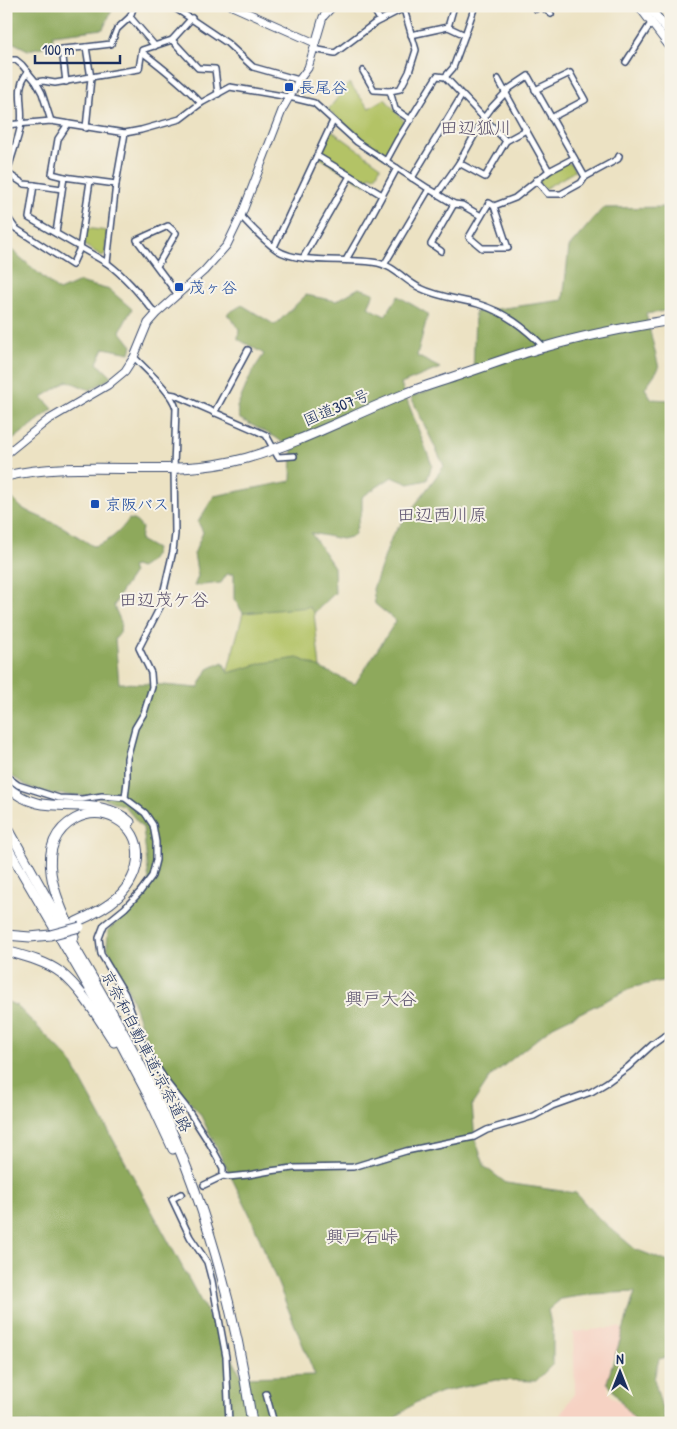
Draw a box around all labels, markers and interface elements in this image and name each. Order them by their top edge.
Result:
scale bar [35,32,120,64]
text: 100 m [42,39,75,60]
place label: 長尾谷 [299,76,347,98]
marker: 長尾谷 [283,81,295,93]
district label: 田辺狐川 [440,115,512,140]
place label: 茂ヶ谷 [189,276,237,298]
marker: 茂ヶ谷 [173,281,185,293]
street label: 国道307号 [299,383,373,431]
place label: 京阪バス [105,493,169,515]
marker: 京阪バス [89,498,101,510]
district label: 田辺西川原 [397,502,487,527]
district label: 田辺茂ケ谷 [119,587,209,612]
street label: 京奈和自動車道;京奈道路 [96,966,198,1136]
district label: 興戸大谷 [345,986,417,1011]
district label: 興戸石峠 [326,1224,398,1249]
north arrow [594,1346,644,1396]
text: N [616,1349,624,1368]

